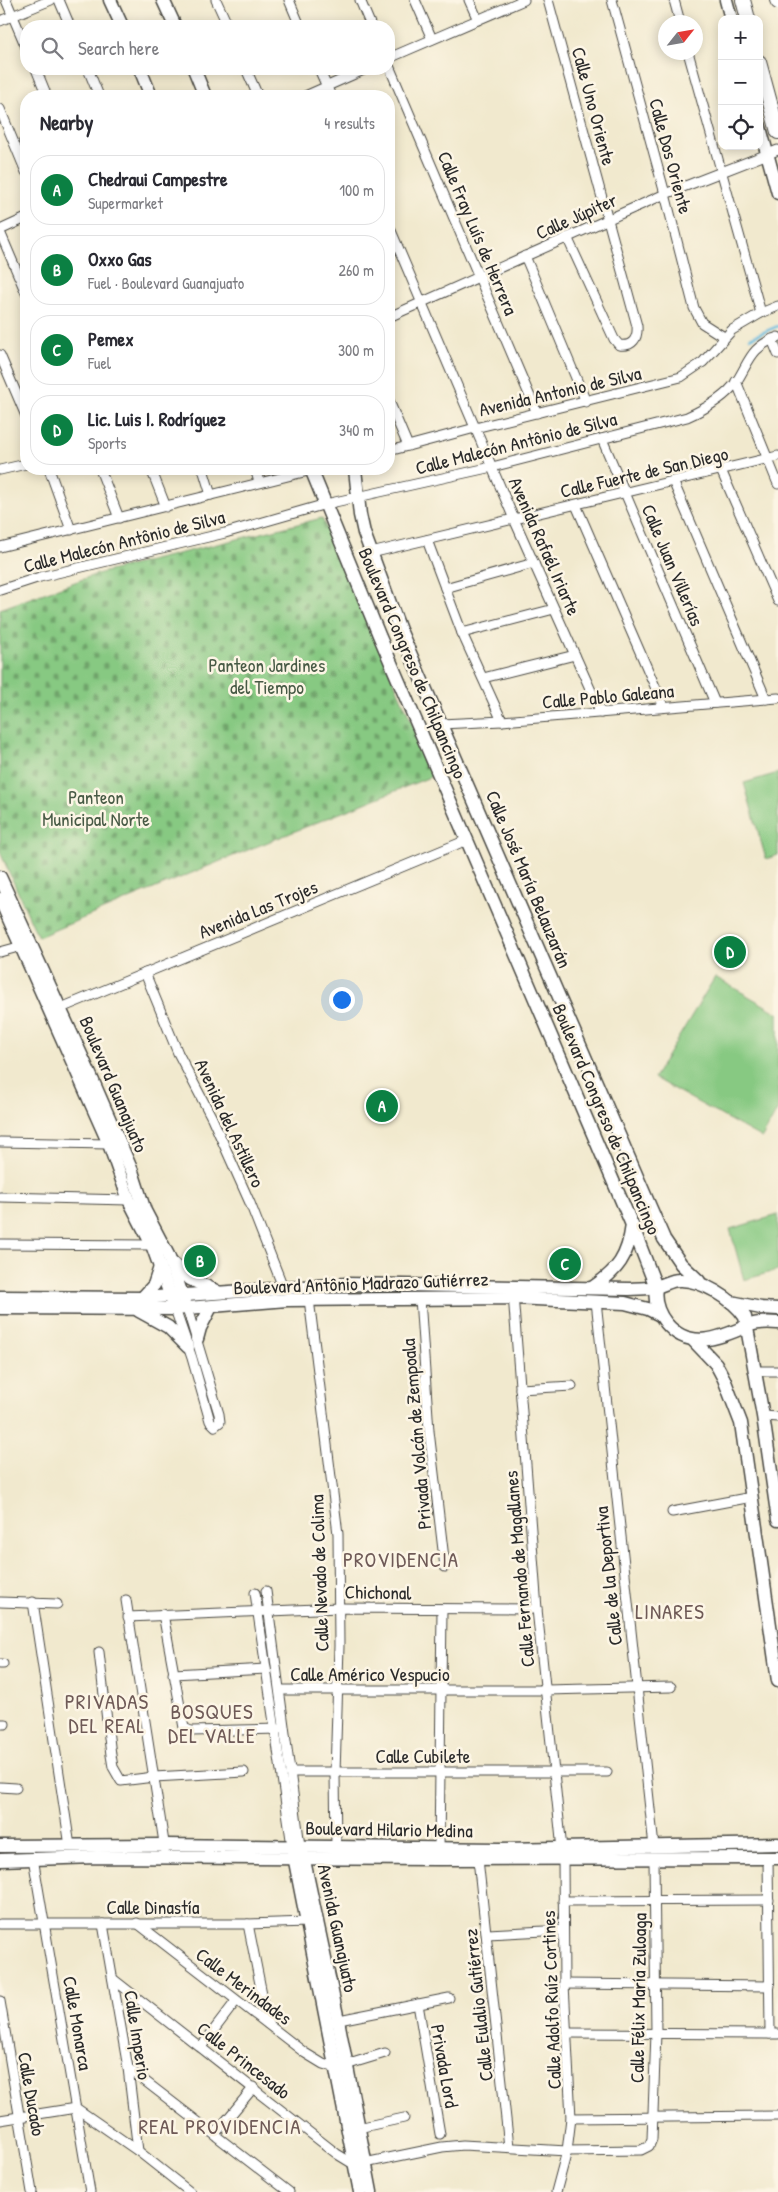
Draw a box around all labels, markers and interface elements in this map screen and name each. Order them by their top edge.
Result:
north arrow [658,15,703,60]
map controls [718,15,763,150]
button: + [718,15,763,60]
search box [20,20,395,75]
icon: search [38,34,66,62]
text: Search here [78,35,159,61]
street label: Calle Uno Oriente [566,44,622,168]
button: − [718,60,763,105]
street label: Calle Dos Oriente [643,95,699,217]
button: locate [718,105,763,150]
text: Nearby [40,108,93,137]
text: 4 results [324,112,375,134]
street label: Calle Fray Luís de Herrera [432,147,524,319]
text: Chedraui Campestre [88,166,228,192]
text: A [53,179,61,201]
text: 100 m [339,179,374,201]
street label: Calle Júpiter [531,186,621,245]
text: Supermarket [88,192,163,214]
text: Oxxo Gas [88,246,152,272]
text: B [53,259,61,281]
text: 260 m [338,259,374,281]
text: Fuel · Boulevard Guanajuato [88,272,244,294]
text: Pemex [88,326,134,352]
text: C [53,339,61,361]
text: 300 m [338,339,374,361]
text: Fuel [88,352,111,374]
street label: Avenida Antonio de Silva [476,360,644,422]
street label: Calle Malecón Antônio de Silva [413,405,620,481]
text: Lic. Luis I. Rodríguez [88,406,226,432]
text: D [53,419,61,441]
text: 340 m [339,419,374,441]
text: Sports [88,432,126,454]
street label: Calle Fuerte de San Diego [558,440,731,504]
street label: Avenida Rafaél Iriarte [503,473,587,620]
street label: Calle Juan Villerías [636,500,710,630]
street label: Calle Malecón Antônio de Silva [21,503,228,579]
street label: Boulevard Congreso de Chilpancingo [352,544,474,783]
park label: Panteon Jardines del Tiempo [209,652,325,700]
street label: Calle Pablo Galeana [541,677,675,715]
park label: Panteon Municipal Norte [42,784,150,832]
street label: Calle José María Belauzarán [480,786,578,972]
street label: Avenida Las Trojes [195,873,321,945]
pin: D [714,933,746,971]
your location [329,987,355,1013]
street label: Boulevard Congreso de Chilpancingo [546,1000,668,1239]
street label: Boulevard Guanajuato [74,1012,155,1156]
street label: Avenida del Astillero [189,1055,271,1192]
pin: A [366,1087,398,1125]
pin: B [184,1242,216,1280]
pin: C [549,1245,581,1283]
street label: Boulevard Antônio Madrazo Gutiérrez [233,1266,489,1300]
street label: Privada Volcán de Zempoala [395,1337,437,1530]
street label: Calle Fernando de Magallanes [497,1470,541,1668]
street label: Calle Nevado de Colima [303,1493,335,1652]
street label: Calle de la Deportiva [588,1505,628,1647]
district label: PROVIDENCIA [343,1545,459,1574]
street label: Chichonal [344,1578,413,1606]
district label: LINARES [635,1597,705,1626]
street label: Calle Américo Vespucio [290,1661,450,1687]
district label: PRIVADAS DEL REAL [65,1687,149,1740]
district label: BOSQUES DEL VALLE [168,1697,256,1750]
street label: Calle Cubilete [376,1743,471,1769]
street label: Boulevard Hilario Medina [305,1815,473,1843]
street label: Avenida Guanajuato [312,1862,364,1995]
street label: Calle Dinastía [107,1894,200,1920]
street label: Calle Adolfo Ruíz Cortines [535,1910,567,2090]
street label: Calle Félix María Zuloaga [624,1912,652,2083]
street label: Calle Eulalio Gutiérrez [457,1927,499,2083]
street label: Calle Merindades [191,1941,297,2031]
street label: Calle Monarca [57,1974,99,2073]
street label: Calle Imperio [118,1988,158,2082]
street label: Calle Princesado [192,2015,296,2105]
street label: Privada Lord [425,2022,465,2110]
street label: Calle Ducado [12,2050,52,2138]
district label: REAL PROVIDENCIA [139,2112,301,2141]

